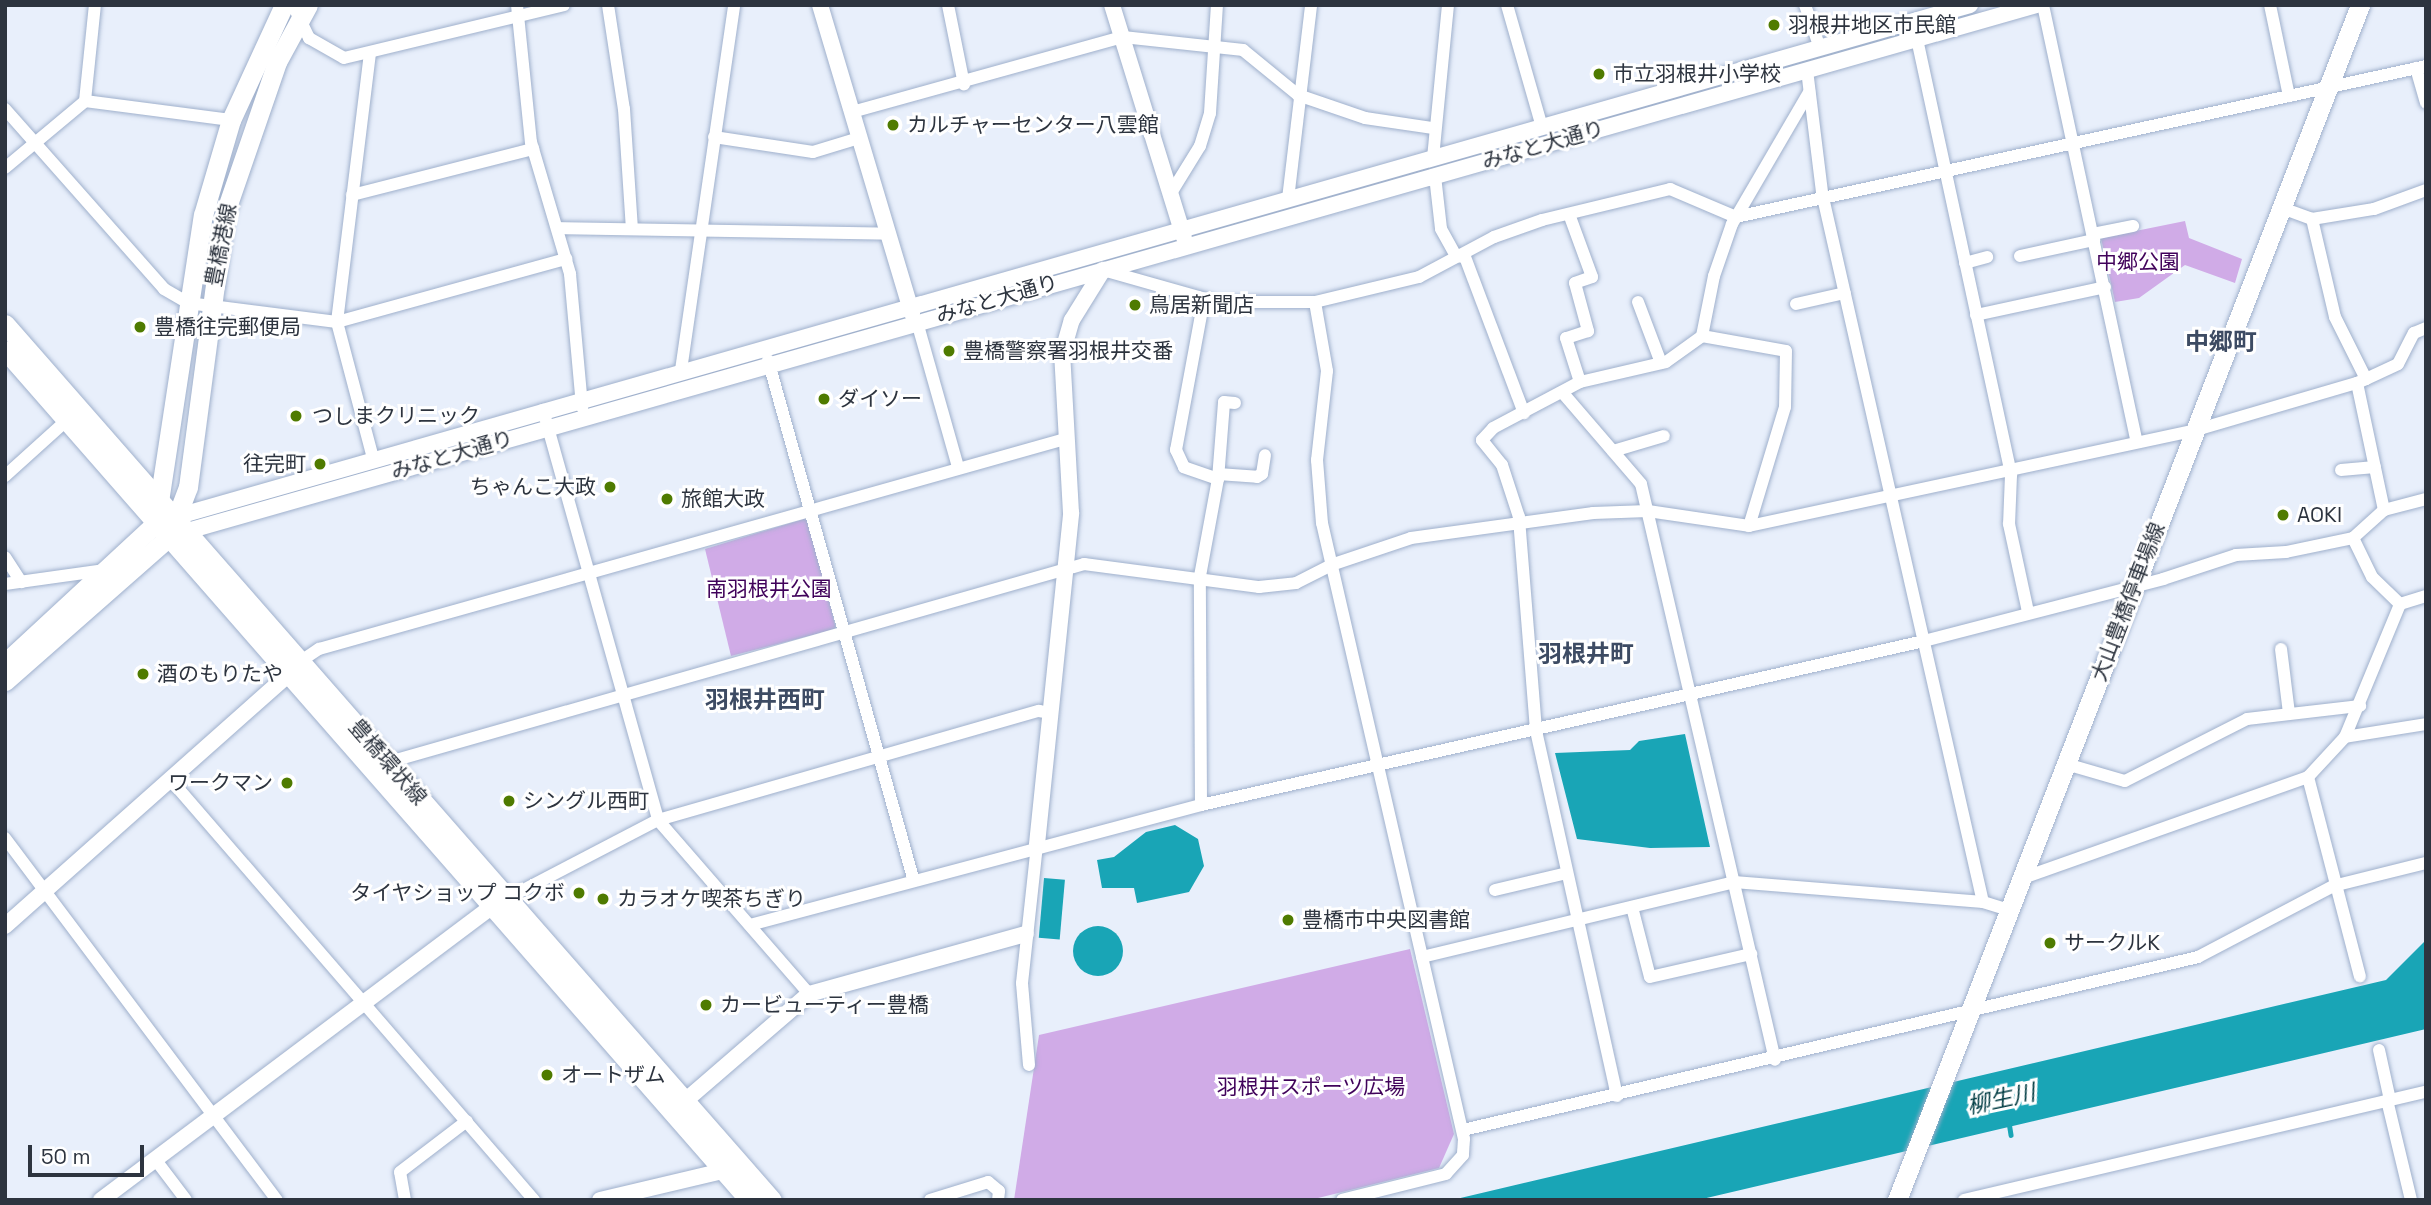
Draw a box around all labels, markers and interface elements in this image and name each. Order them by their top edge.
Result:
place label: 羽根井地区市民館 [1788,12,1956,38]
marker: 羽根井地区市民館 [1766,17,1782,33]
place label: 市立羽根井小学校 [1613,61,1781,87]
marker: 市立羽根井小学校 [1591,66,1607,82]
place label: カルチャーセンター八雲館 [907,112,1159,138]
street label: みなと大通り [1479,116,1607,174]
marker: カルチャーセンター八雲館 [885,117,901,133]
street label: 豊橋港線 [201,201,241,289]
park label: 中郷公園 [2096,249,2180,275]
street label: みなと大通り [933,270,1061,328]
place label: 鳥居新聞店 [1149,292,1254,318]
marker: 鳥居新聞店 [1127,297,1143,313]
place label: 豊橋往完郵便局 [154,314,301,340]
marker: 豊橋往完郵便局 [132,319,148,335]
district label: 中郷町 [2185,328,2257,356]
place label: 豊橋警察署羽根井交番 [963,338,1173,364]
marker: 豊橋警察署羽根井交番 [941,343,957,359]
place label: ダイソー [838,386,922,412]
marker: ダイソー [816,391,832,407]
place label: つしまクリニック [312,403,480,429]
marker: つしまクリニック [286,406,306,426]
street label: みなと大通り [388,426,516,484]
place label: 往完町 [243,451,306,477]
marker: 往完町 [312,456,328,472]
place label: ちゃんこ大政 [470,474,596,500]
marker: ちゃんこ大政 [602,479,618,495]
place label: 旅館大政 [681,486,765,512]
marker: 旅館大政 [659,491,675,507]
place label: AOKI [2297,502,2342,528]
marker: AOKI [2275,507,2291,523]
street label: 大山豊橋停車場線 [2086,519,2170,685]
park label: 南羽根井公園 [706,576,832,602]
district label: 羽根井町 [1538,640,1634,668]
place label: 酒のもりたや [157,661,283,687]
marker: 酒のもりたや [135,666,151,682]
district label: 羽根井西町 [705,686,825,714]
street label: 豊橋環状線 [344,714,432,810]
place label: ワークマン [168,770,273,796]
marker: ワークマン [279,775,295,791]
place label: シングル西町 [523,788,649,814]
marker: シングル西町 [501,793,517,809]
place label: タイヤショップ コクボ [350,880,565,906]
marker: タイヤショップ コクボ [571,885,587,901]
place label: カラオケ喫茶ちぎり [617,886,806,912]
marker: カラオケ喫茶ちぎり [595,891,611,907]
place label: 豊橋市中央図書館 [1302,907,1470,933]
marker: 豊橋市中央図書館 [1280,912,1296,928]
place label: サークルK [2064,930,2161,956]
marker: サークルK [2042,935,2058,951]
place label: カービューティー豊橋 [720,992,930,1018]
marker: カービューティー豊橋 [698,997,714,1013]
place label: オートザム [561,1062,666,1088]
marker: オートザム [539,1067,555,1083]
park label: 羽根井スポーツ広場 [1217,1074,1405,1100]
water label: 柳生川 [1964,1078,2038,1120]
scale bar [32,1132,147,1176]
text: 50 m [41,1143,91,1170]

